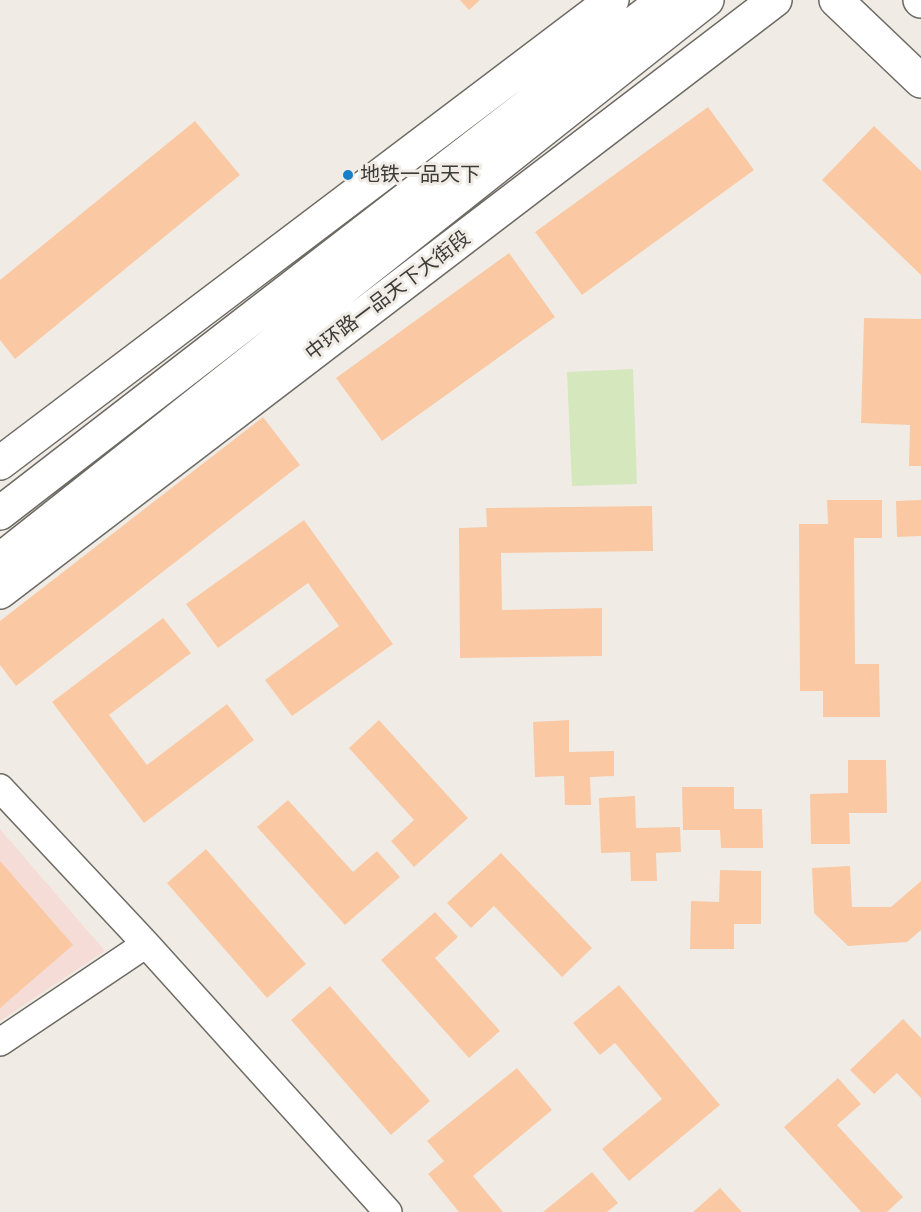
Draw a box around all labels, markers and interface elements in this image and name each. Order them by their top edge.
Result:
place label: 地铁一品天下 [360,163,480,187]
marker: 地铁一品天下 [341,168,355,182]
street label: 中环路一品天下大街段 [301,226,475,366]

